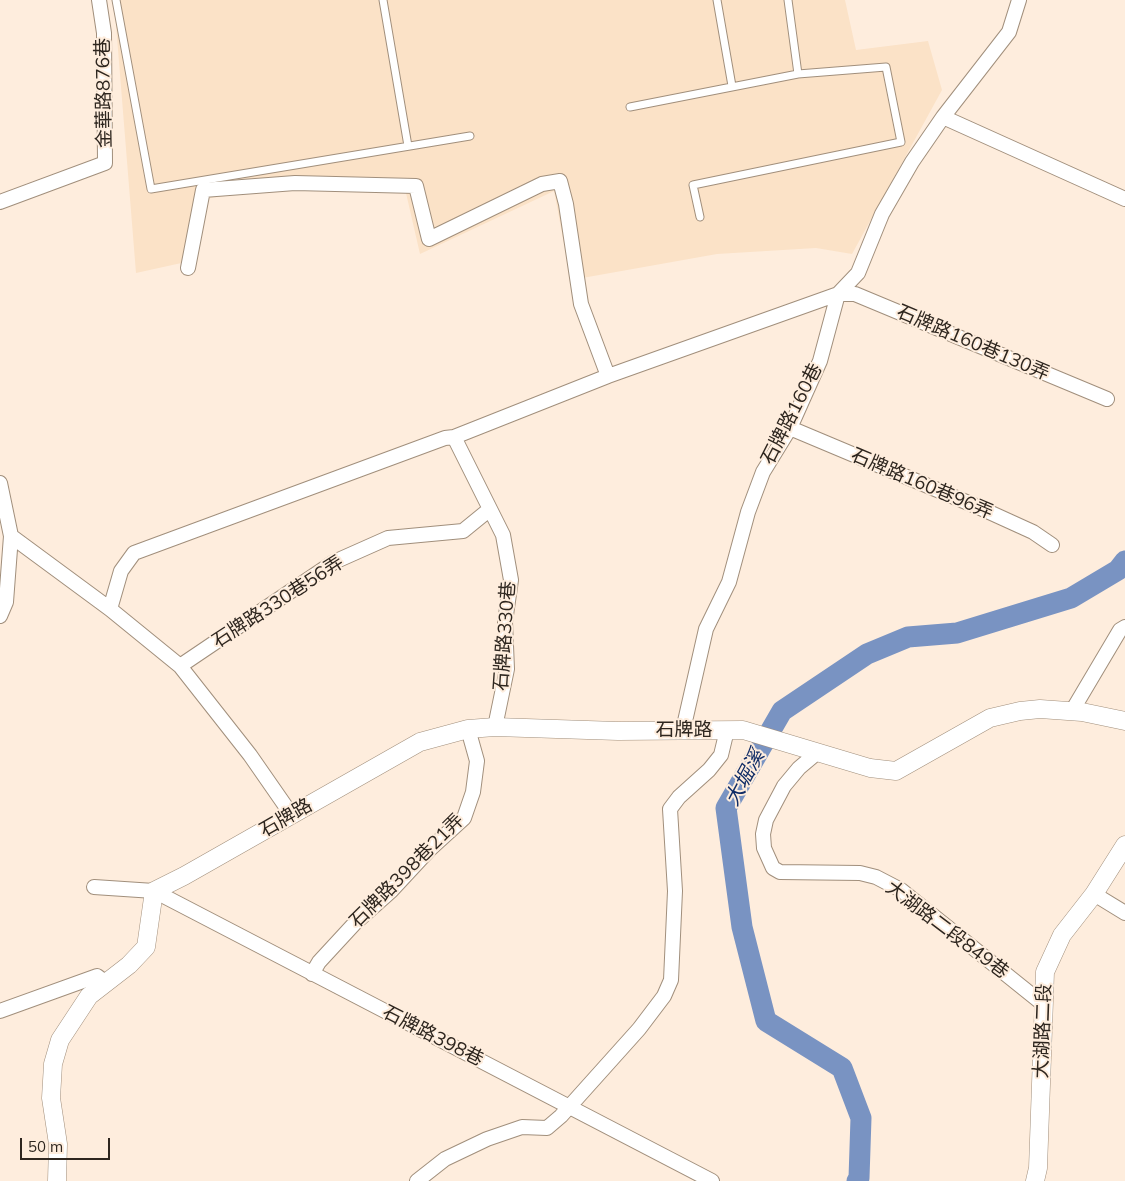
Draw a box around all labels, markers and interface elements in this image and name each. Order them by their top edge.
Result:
street label: 金華路876巷 [92,38,116,148]
street label: 石牌路160巷130弄 [893,301,1053,385]
street label: 石牌路160巷 [757,360,827,468]
street label: 石牌路160巷96弄 [848,444,996,524]
street label: 石牌路330巷56弄 [208,551,348,653]
street label: 石牌路330巷 [490,580,520,692]
street label: 石牌路 [656,719,712,741]
water label: 大堀溪 [720,746,770,810]
street label: 石牌路 [256,794,316,842]
street label: 石牌路398巷21弄 [345,809,469,933]
street label: 大湖路二段849巷 [881,876,1013,984]
street label: 大湖路二段 [1030,983,1056,1079]
street label: 石牌路398巷 [379,1001,487,1071]
scale bar [22,1128,112,1160]
text: 50 m [28,1137,63,1156]

